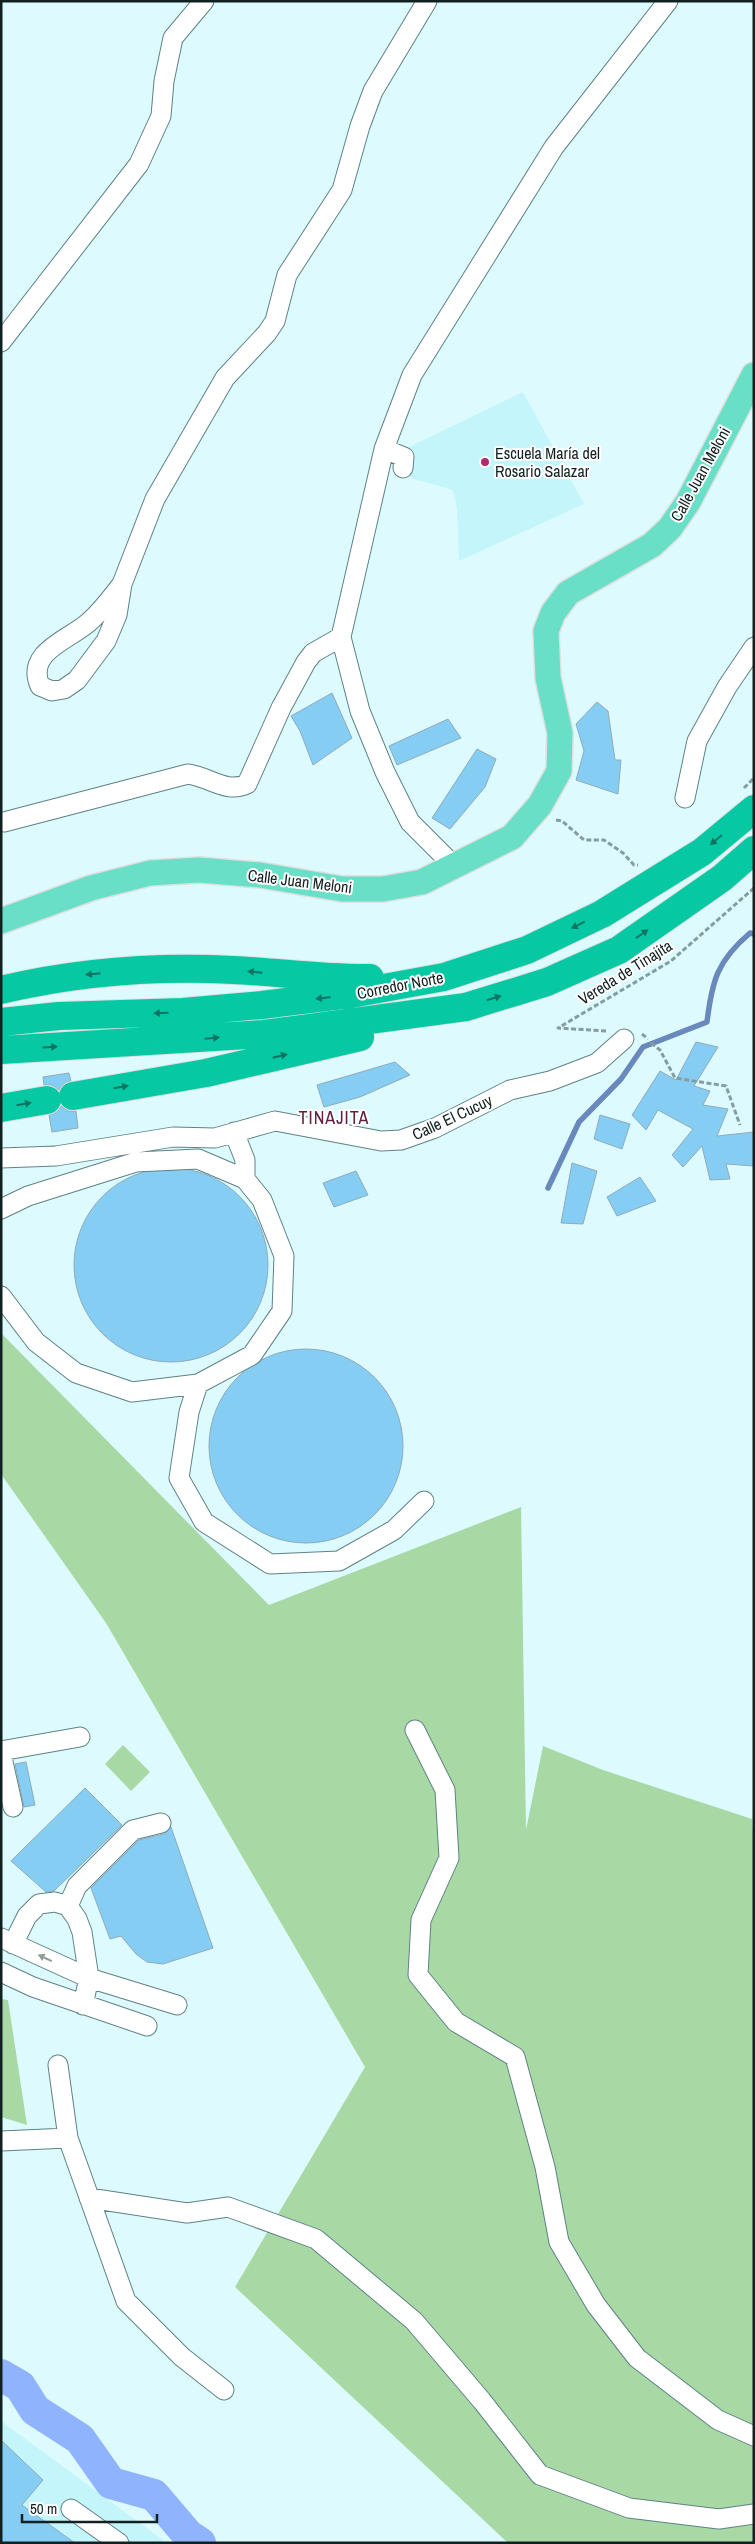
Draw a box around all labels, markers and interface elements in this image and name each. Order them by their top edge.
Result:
street label: Calle Juan Meloni [665,423,735,525]
place label: Escuela María del Rosario Salazar [495,442,600,482]
marker: Escuela María del Rosario Salazar [479,456,491,468]
one-way arrow [710,835,723,846]
street label: Calle Juan Meloni [247,864,353,898]
one-way arrow [571,921,585,929]
one-way arrow [635,929,649,939]
street label: Vereda de Tinajita [574,934,677,1010]
street label: Corredor Norte [355,966,445,1004]
one-way arrow [247,968,263,976]
one-way arrow [85,970,101,978]
one-way arrow [314,994,330,1002]
one-way arrow [486,994,501,1002]
one-way arrow [153,1009,169,1017]
one-way arrow [204,1034,220,1042]
one-way arrow [42,1042,58,1050]
one-way arrow [273,1052,288,1060]
one-way arrow [113,1083,129,1091]
street label: Calle El Cucuy [408,1089,496,1145]
one-way arrow [16,1100,32,1108]
district label: TINAJITA [299,1105,369,1130]
one-way arrow [38,1954,52,1962]
scale bar [22,2492,158,2524]
text: 50 m [30,2498,57,2519]

